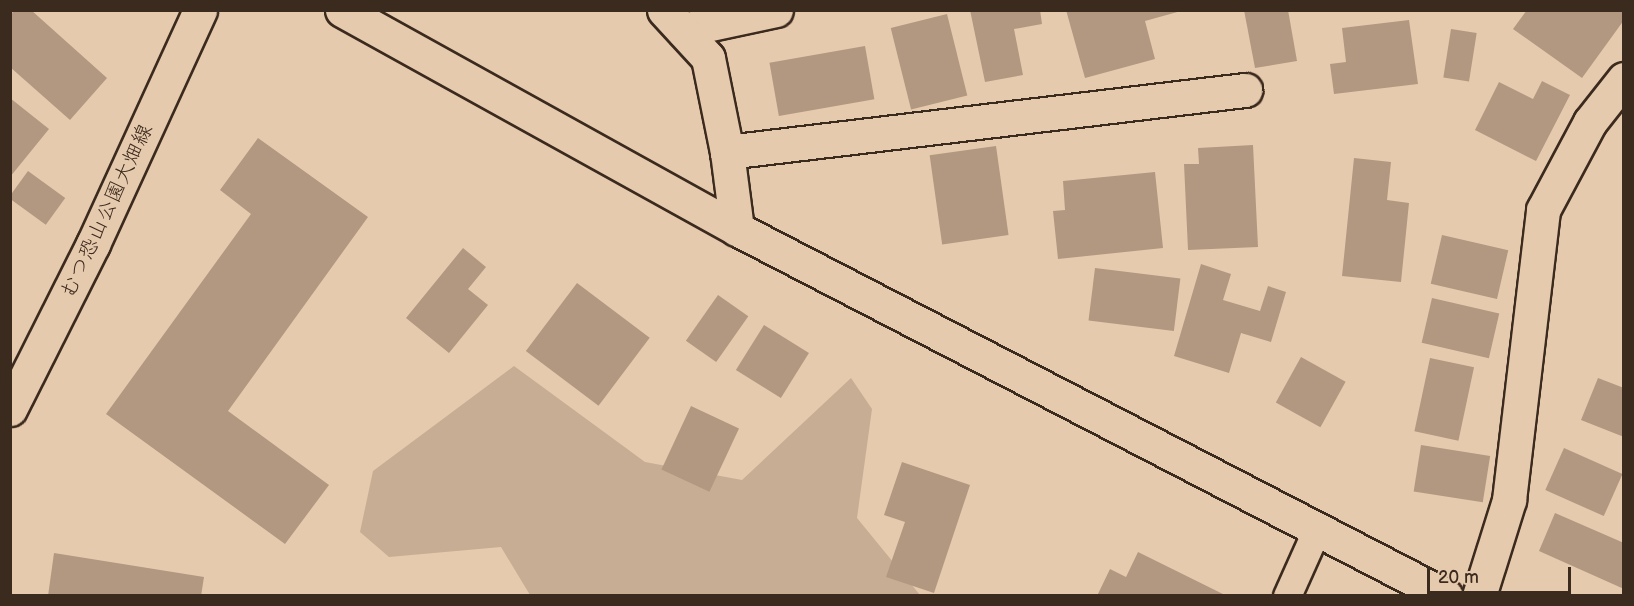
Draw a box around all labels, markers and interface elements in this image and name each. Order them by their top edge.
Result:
street label: むつ恐山公園大畑線 [56,120,158,302]
scale bar [1430,555,1574,593]
text: 20 m [1438,567,1479,588]

